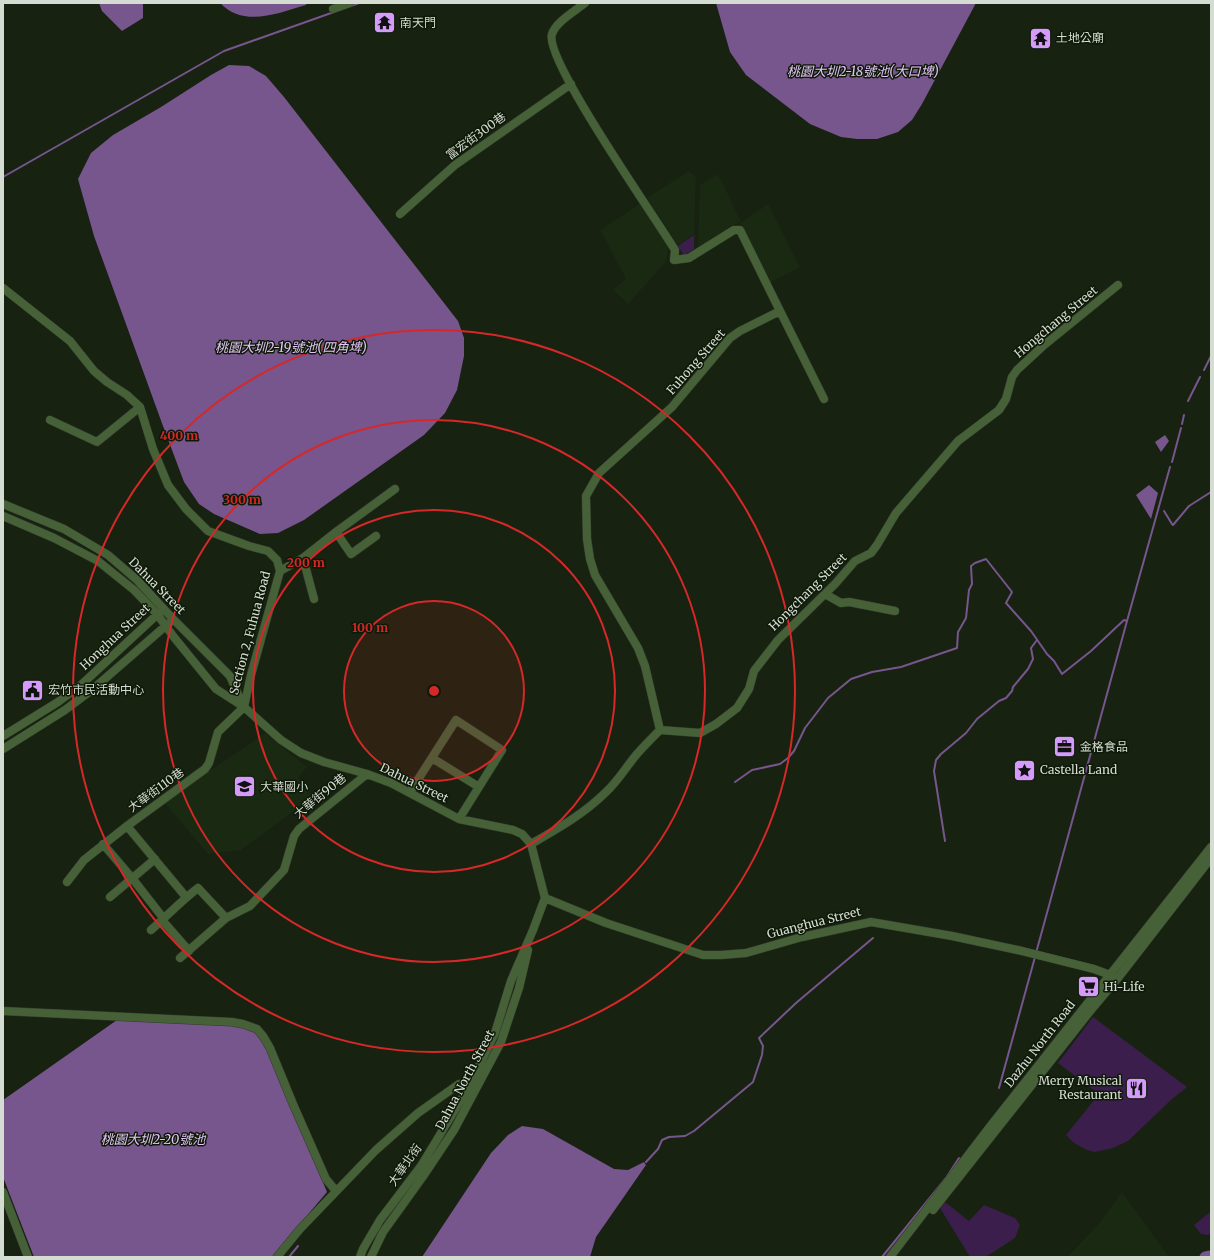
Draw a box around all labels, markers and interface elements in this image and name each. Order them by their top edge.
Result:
temple icon: 南天門 [372,10,398,36]
place label: 南天門 [400,15,436,30]
temple icon: 土地公廟 [1027,25,1053,51]
place label: 土地公廟 [1056,30,1104,45]
water label: 桃園大圳2-18號池(大口埤) [787,63,939,80]
street label: 富宏街300巷 [443,109,509,162]
street label: Hongchang Street [1011,282,1101,361]
street label: Fuhong Street [663,326,728,397]
water label: 桃園大圳2-19號池(四角埤) [215,339,367,356]
text: 400 m [160,428,198,443]
text: 300 m [223,492,261,507]
street label: Hongchang Street [766,549,850,634]
street label: Dahua Street [126,554,189,617]
text: 200 m [287,555,325,570]
street label: Section 2, Fuhua Road [226,569,273,696]
street label: Honghua Street [77,600,153,673]
text: 100 m [352,620,388,635]
public building icon: 宏竹市民活動中心 [20,677,46,703]
place label: 宏竹市民活動中心 [48,682,144,697]
centre of rings [427,684,441,698]
office icon: 金格食品 [1051,734,1077,760]
place label: 金格食品 [1080,739,1128,754]
place icon: Castella Land [1012,757,1038,783]
street label: Dahua Street [378,760,451,806]
place label: Castella Land [1040,762,1117,777]
street label: 大華街110巷 [125,764,187,815]
street label: 大華街90巷 [290,770,349,821]
school or university icon: 大華國小 [232,774,258,800]
place label: 大華國小 [260,779,308,794]
street label: Guanghua Street [765,904,863,941]
supermarket icon: Hi-Life [1075,974,1101,1000]
place label: Hi-Life [1104,979,1145,994]
street label: Dazhu North Road [1001,997,1078,1090]
street label: Dahua North Street [432,1027,497,1132]
place label: Merry Musical Restaurant [1038,1073,1122,1102]
restaurant icon: Merry Musical Restaurant [1124,1075,1150,1101]
water label: 桃園大圳2-20號池 [101,1131,207,1148]
street label: 大華北街 [385,1141,425,1189]

